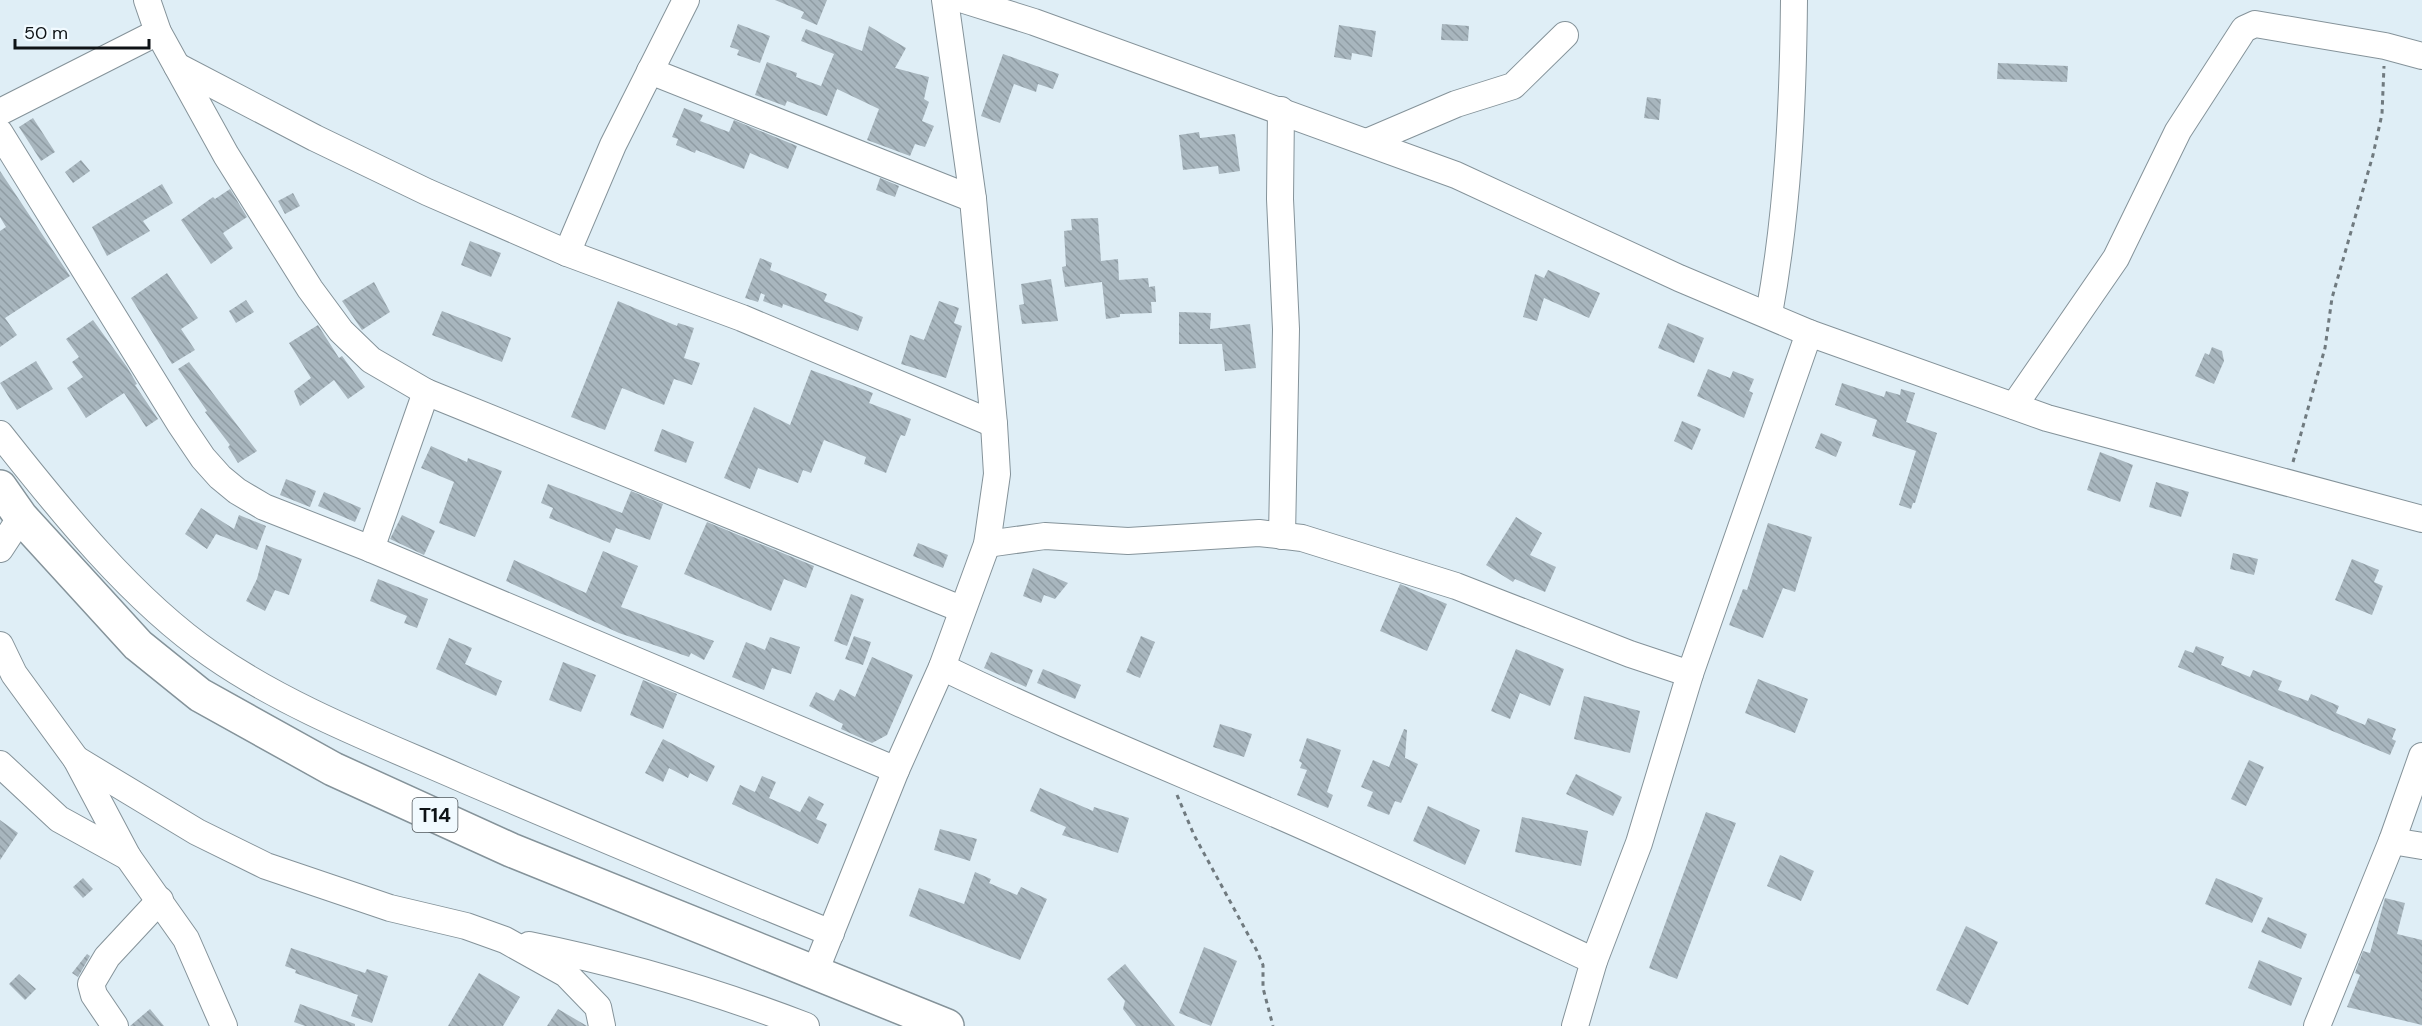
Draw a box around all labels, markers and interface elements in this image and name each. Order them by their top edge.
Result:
scale bar [15,12,148,50]
text: 50 m [24,21,68,45]
road number: T14 [412,798,458,832]

